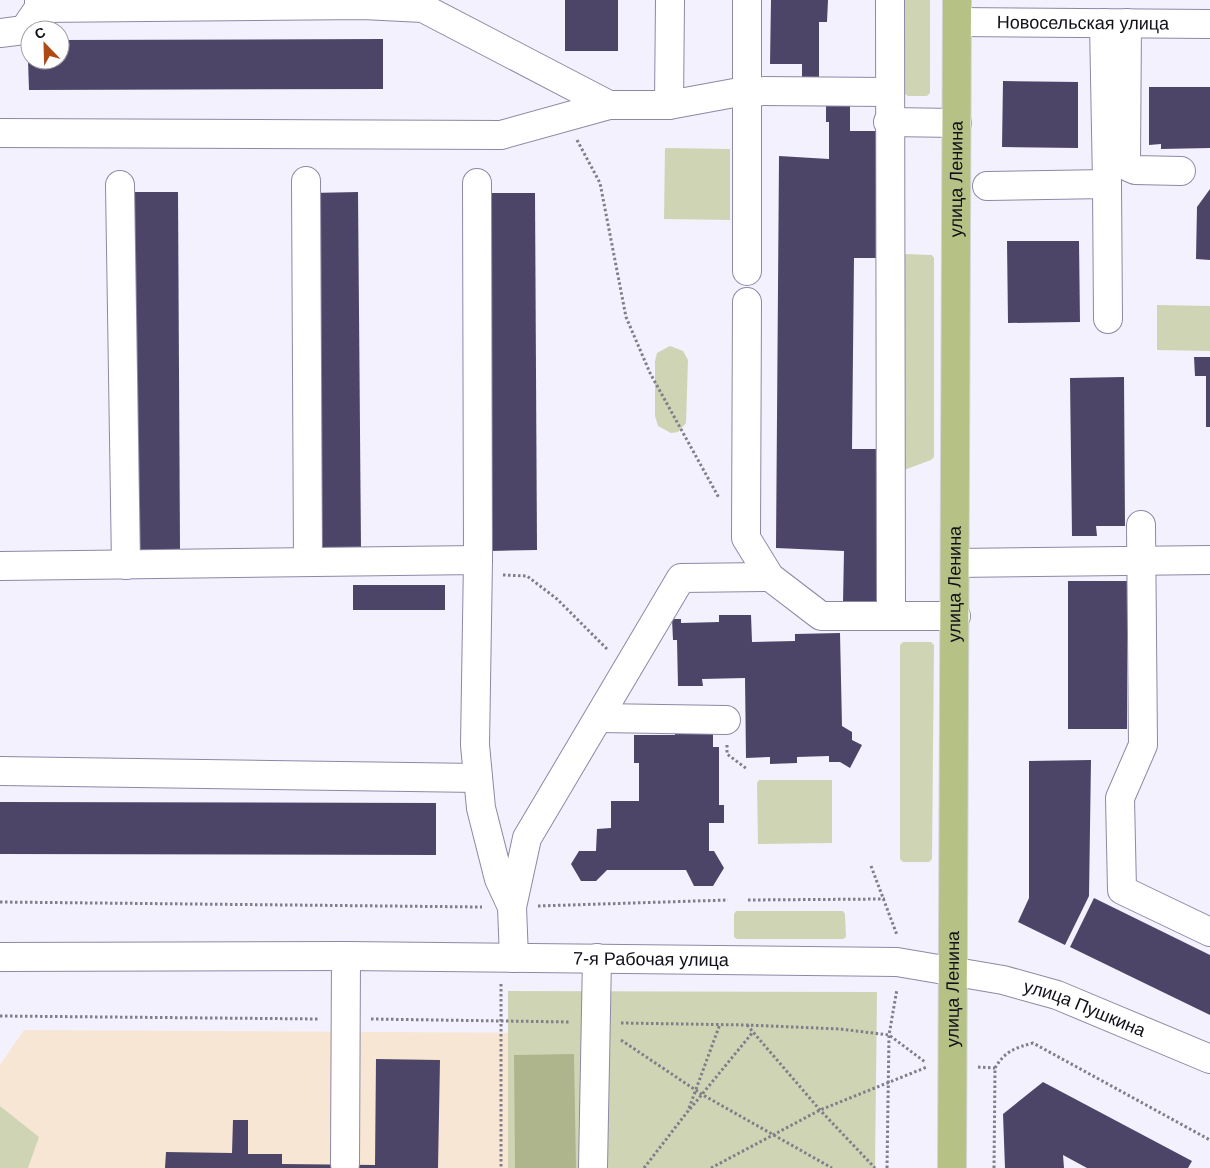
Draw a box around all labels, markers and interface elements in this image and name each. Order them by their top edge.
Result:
street label: Новосельская улица [997,12,1170,34]
north arrow [20,20,70,70]
text: С [32,24,48,42]
street label: улица Ленина [946,120,966,237]
street label: улица Ленина [944,525,965,642]
street label: улица Ленина [943,930,963,1047]
street label: 7-я Рабочая улица [573,948,730,970]
street label: улица Пушкина [1022,976,1149,1041]

